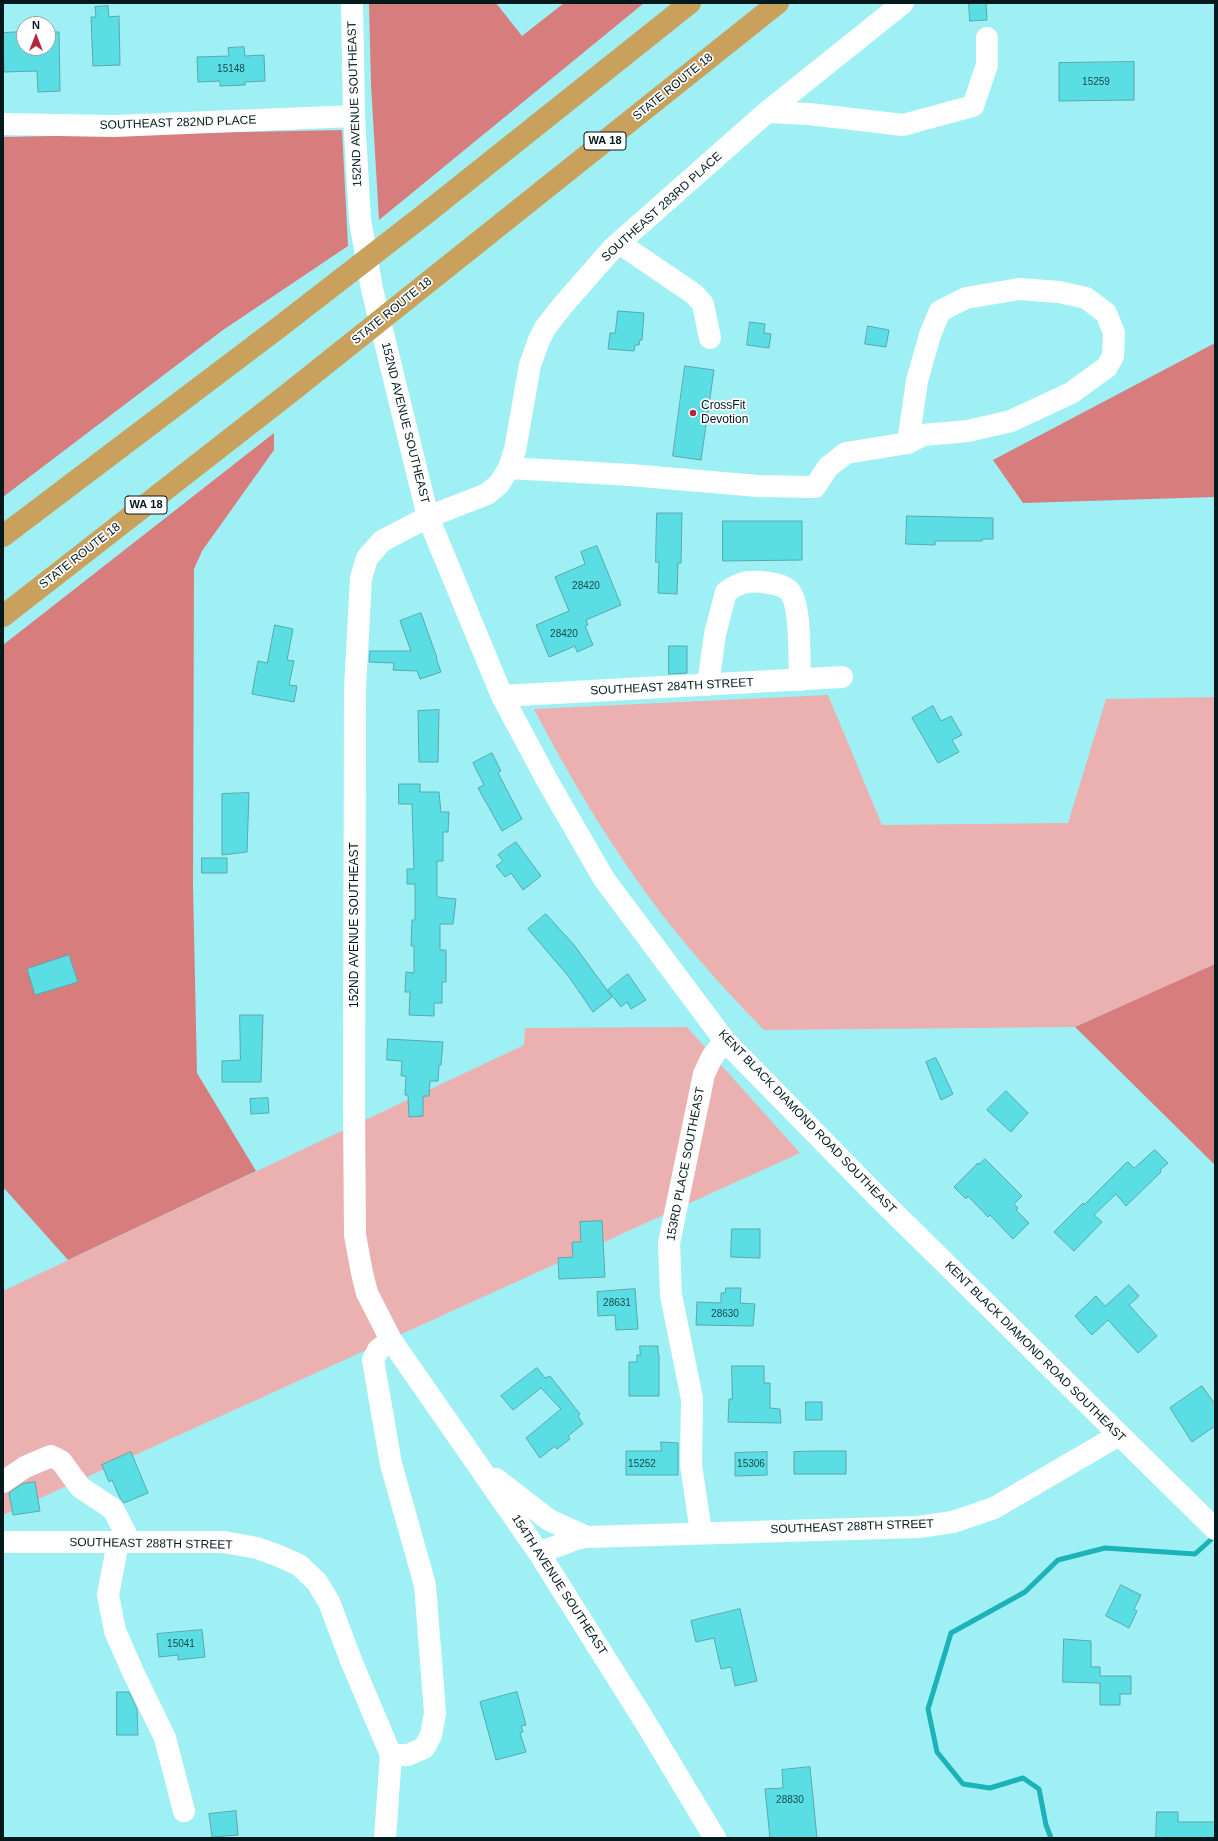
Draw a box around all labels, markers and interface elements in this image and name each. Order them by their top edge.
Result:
north arrow [16,16,56,56]
text: N [32,19,40,31]
street label: 152ND AVENUE SOUTHEAST [345,21,365,187]
street label: STATE ROUTE 18 [630,50,716,124]
house number: 15148 [217,63,245,75]
house number: 15259 [1082,76,1110,88]
street label: SOUTHEAST 282ND PLACE [99,113,257,133]
road number: WA 18 [584,132,626,150]
street label: SOUTHEAST 283RD PLACE [599,149,725,265]
street label: STATE ROUTE 18 [349,274,435,348]
street label: 152ND AVENUE SOUTHEAST [378,341,432,505]
place label: CrossFit Devotion [701,399,748,427]
marker: CrossFit Devotion [688,408,698,418]
road number: WA 18 [125,496,167,514]
street label: STATE ROUTE 18 [37,520,123,592]
house number: 28420 [572,580,600,592]
house number: 28420 [550,628,578,640]
street label: SOUTHEAST 284TH STREET [590,676,754,698]
street label: 152ND AVENUE SOUTHEAST [348,842,362,1008]
street label: KENT BLACK DIAMOND ROAD SOUTHEAST [715,1027,899,1217]
street label: 153RD PLACE SOUTHEAST [664,1086,708,1242]
street label: KENT BLACK DIAMOND ROAD SOUTHEAST [942,1259,1128,1445]
house number: 28631 [603,1297,631,1309]
house number: 28630 [711,1308,739,1320]
house number: 15252 [628,1458,656,1470]
house number: 15306 [737,1458,765,1470]
street label: 154TH AVENUE SOUTHEAST [508,1512,610,1658]
street label: SOUTHEAST 288TH STREET [770,1517,934,1537]
street label: SOUTHEAST 288TH STREET [69,1535,233,1553]
house number: 15041 [167,1638,195,1650]
house number: 28830 [776,1794,804,1806]

